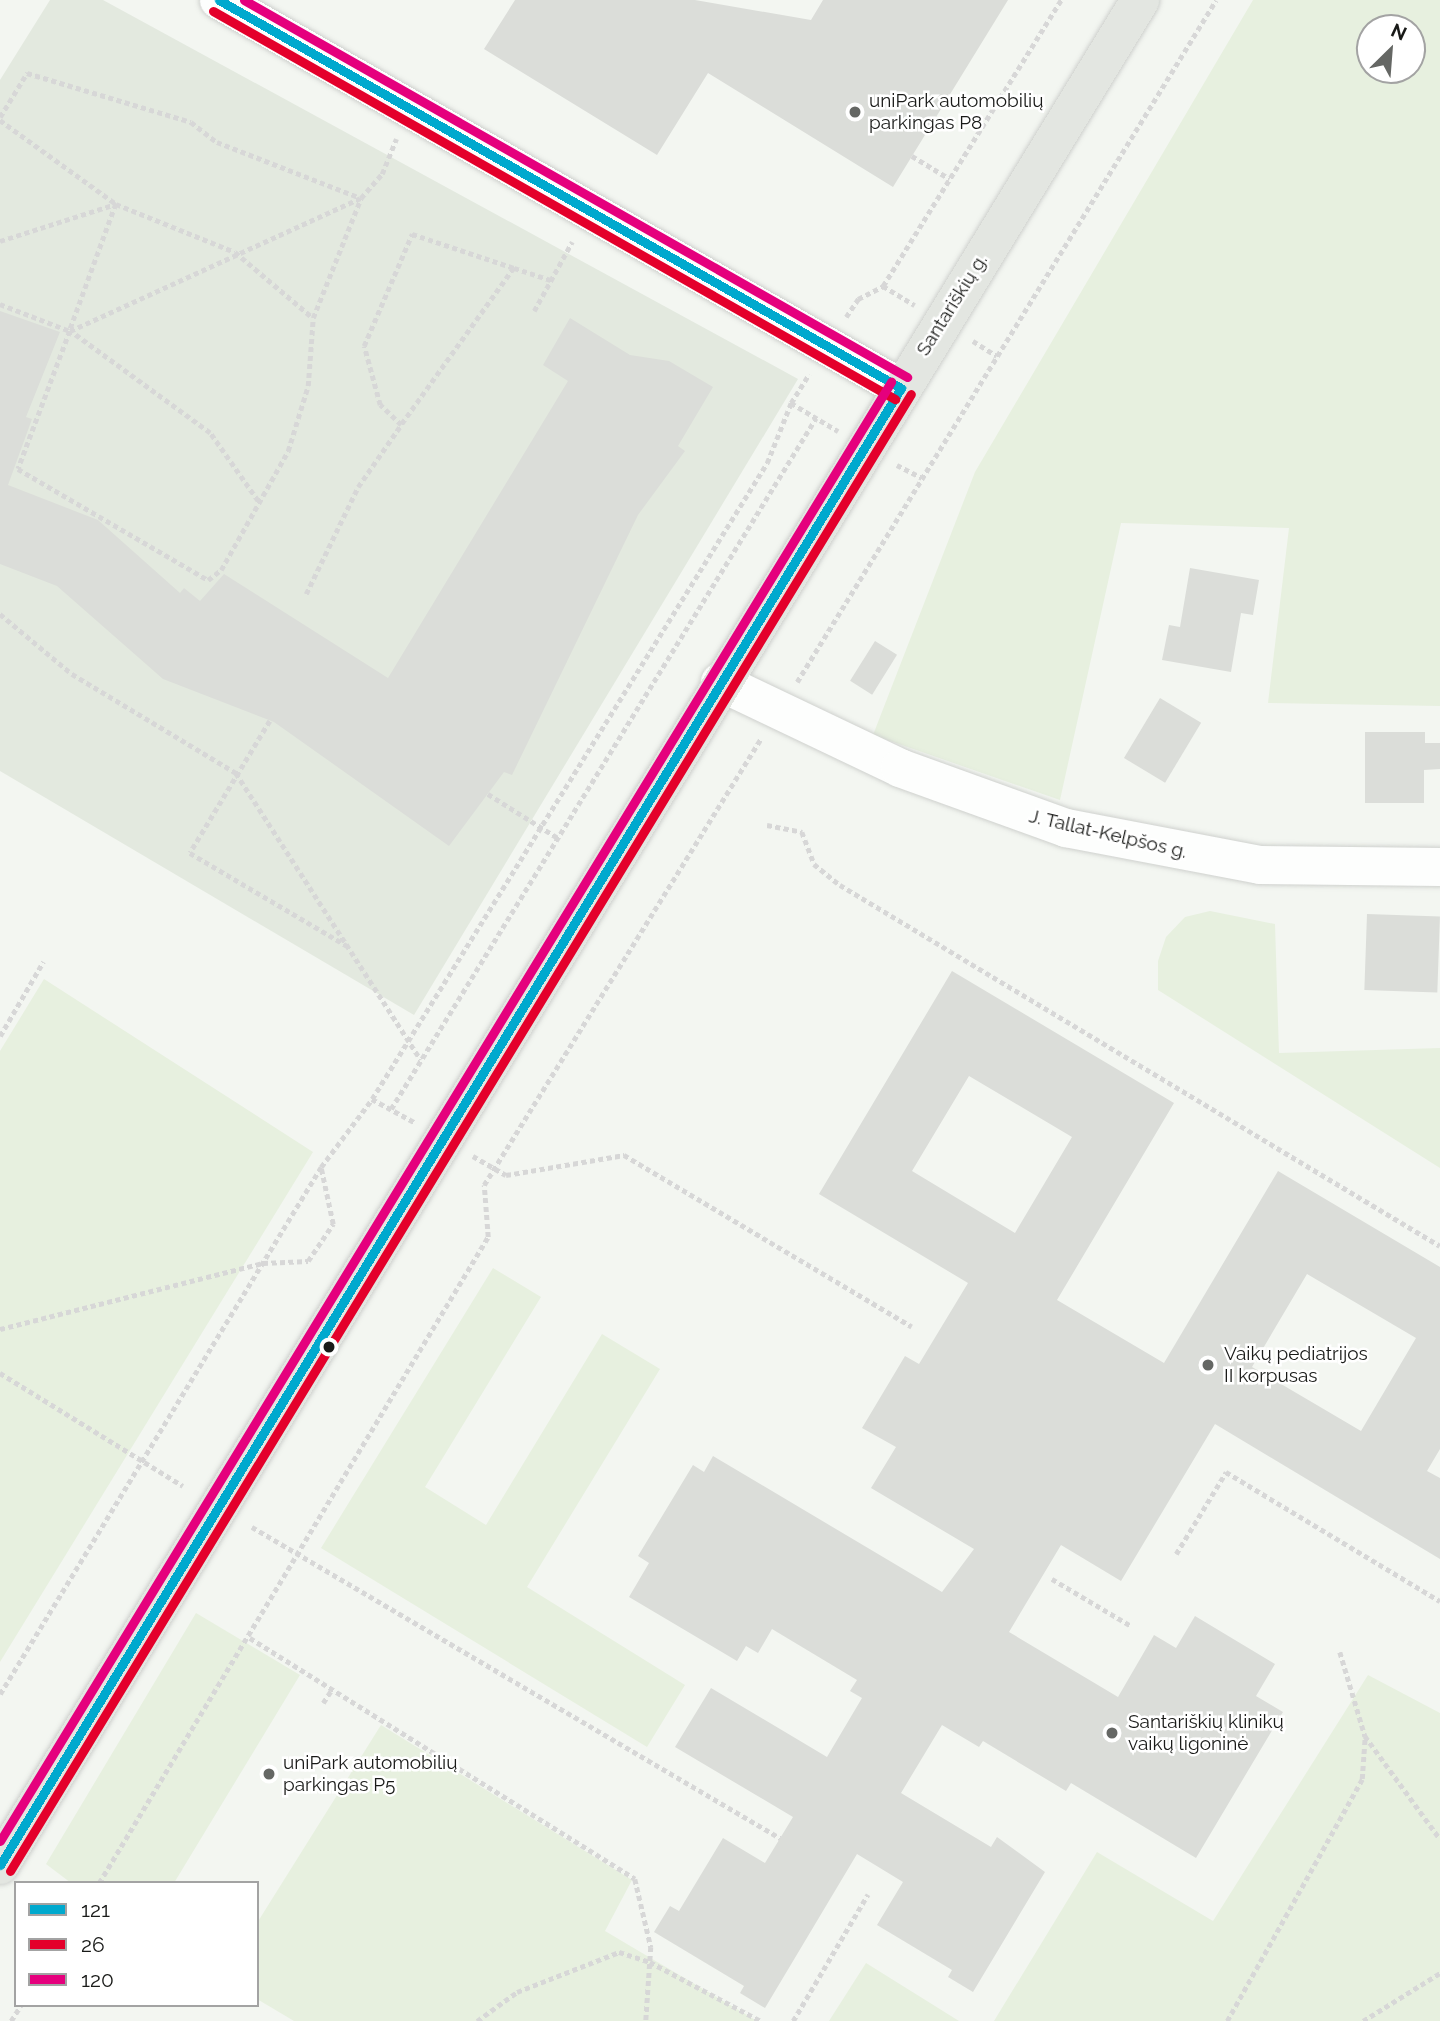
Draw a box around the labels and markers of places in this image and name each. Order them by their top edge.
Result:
place label: uniPark automobilių parkingas P8 [869,90,1044,134]
marker: uniPark automobilių parkingas P8 [847,104,863,120]
unlabelled marker [322,1340,336,1354]
place label: Vaikų pediatrijos II korpusas [1224,1343,1368,1387]
marker: Vaikų pediatrijos II korpusas [1198,1355,1218,1375]
place label: Santariškių klinikų vaikų ligoninė [1128,1711,1284,1755]
marker: Santariškių klinikų vaikų ligoninė [1102,1723,1122,1743]
place label: uniPark automobilių parkingas P5 [283,1752,458,1796]
marker: uniPark automobilių parkingas P5 [261,1766,277,1782]

